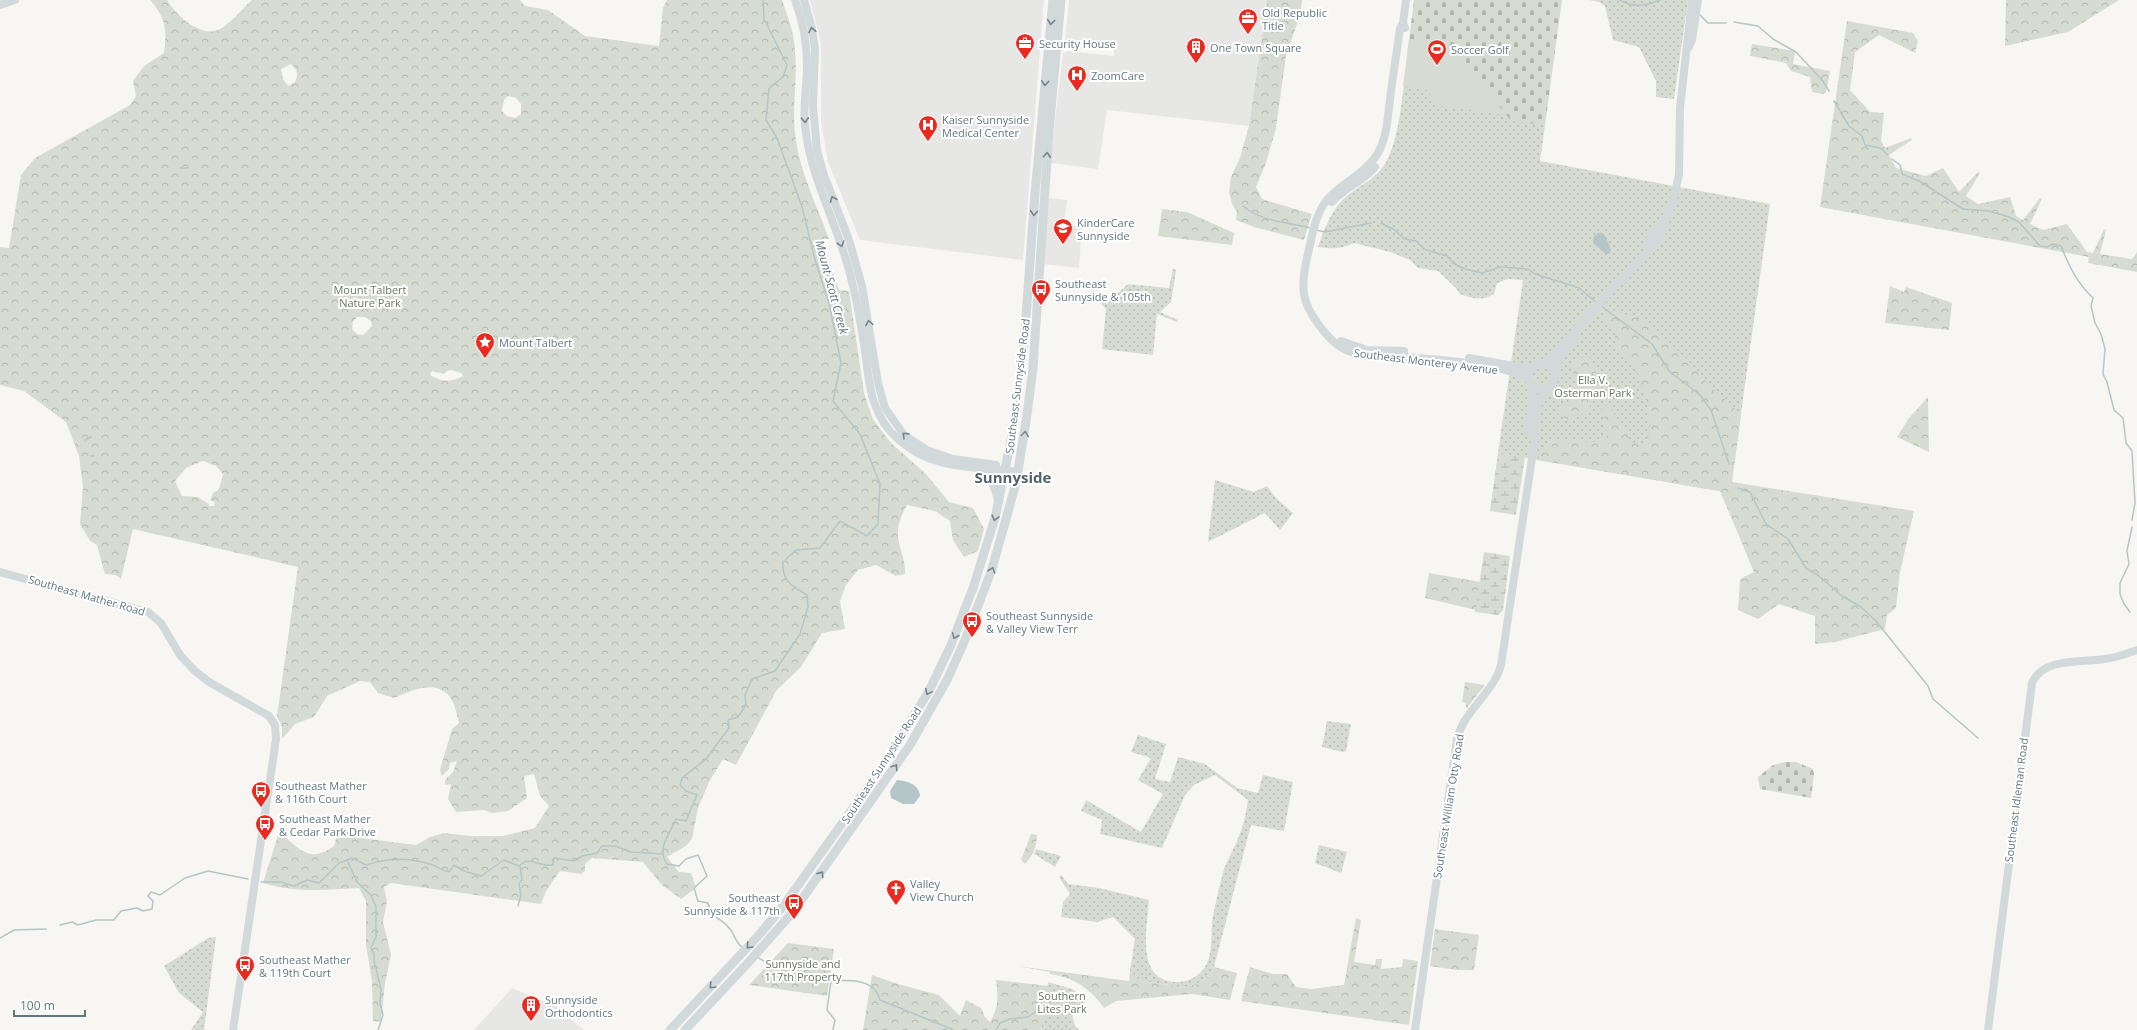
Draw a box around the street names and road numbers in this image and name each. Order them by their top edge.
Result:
street label: Southeast Sunnyside Road [1001,317,1033,455]
street label: Southeast Monterey Avenue [1353,345,1499,377]
street label: Southeast Mather Road [27,571,147,619]
street label: Southeast Sunnyside Road [838,704,924,826]
street label: Southeast William Otty Road [1429,733,1467,879]
street label: Southeast Idleman Road [2001,737,2031,863]

